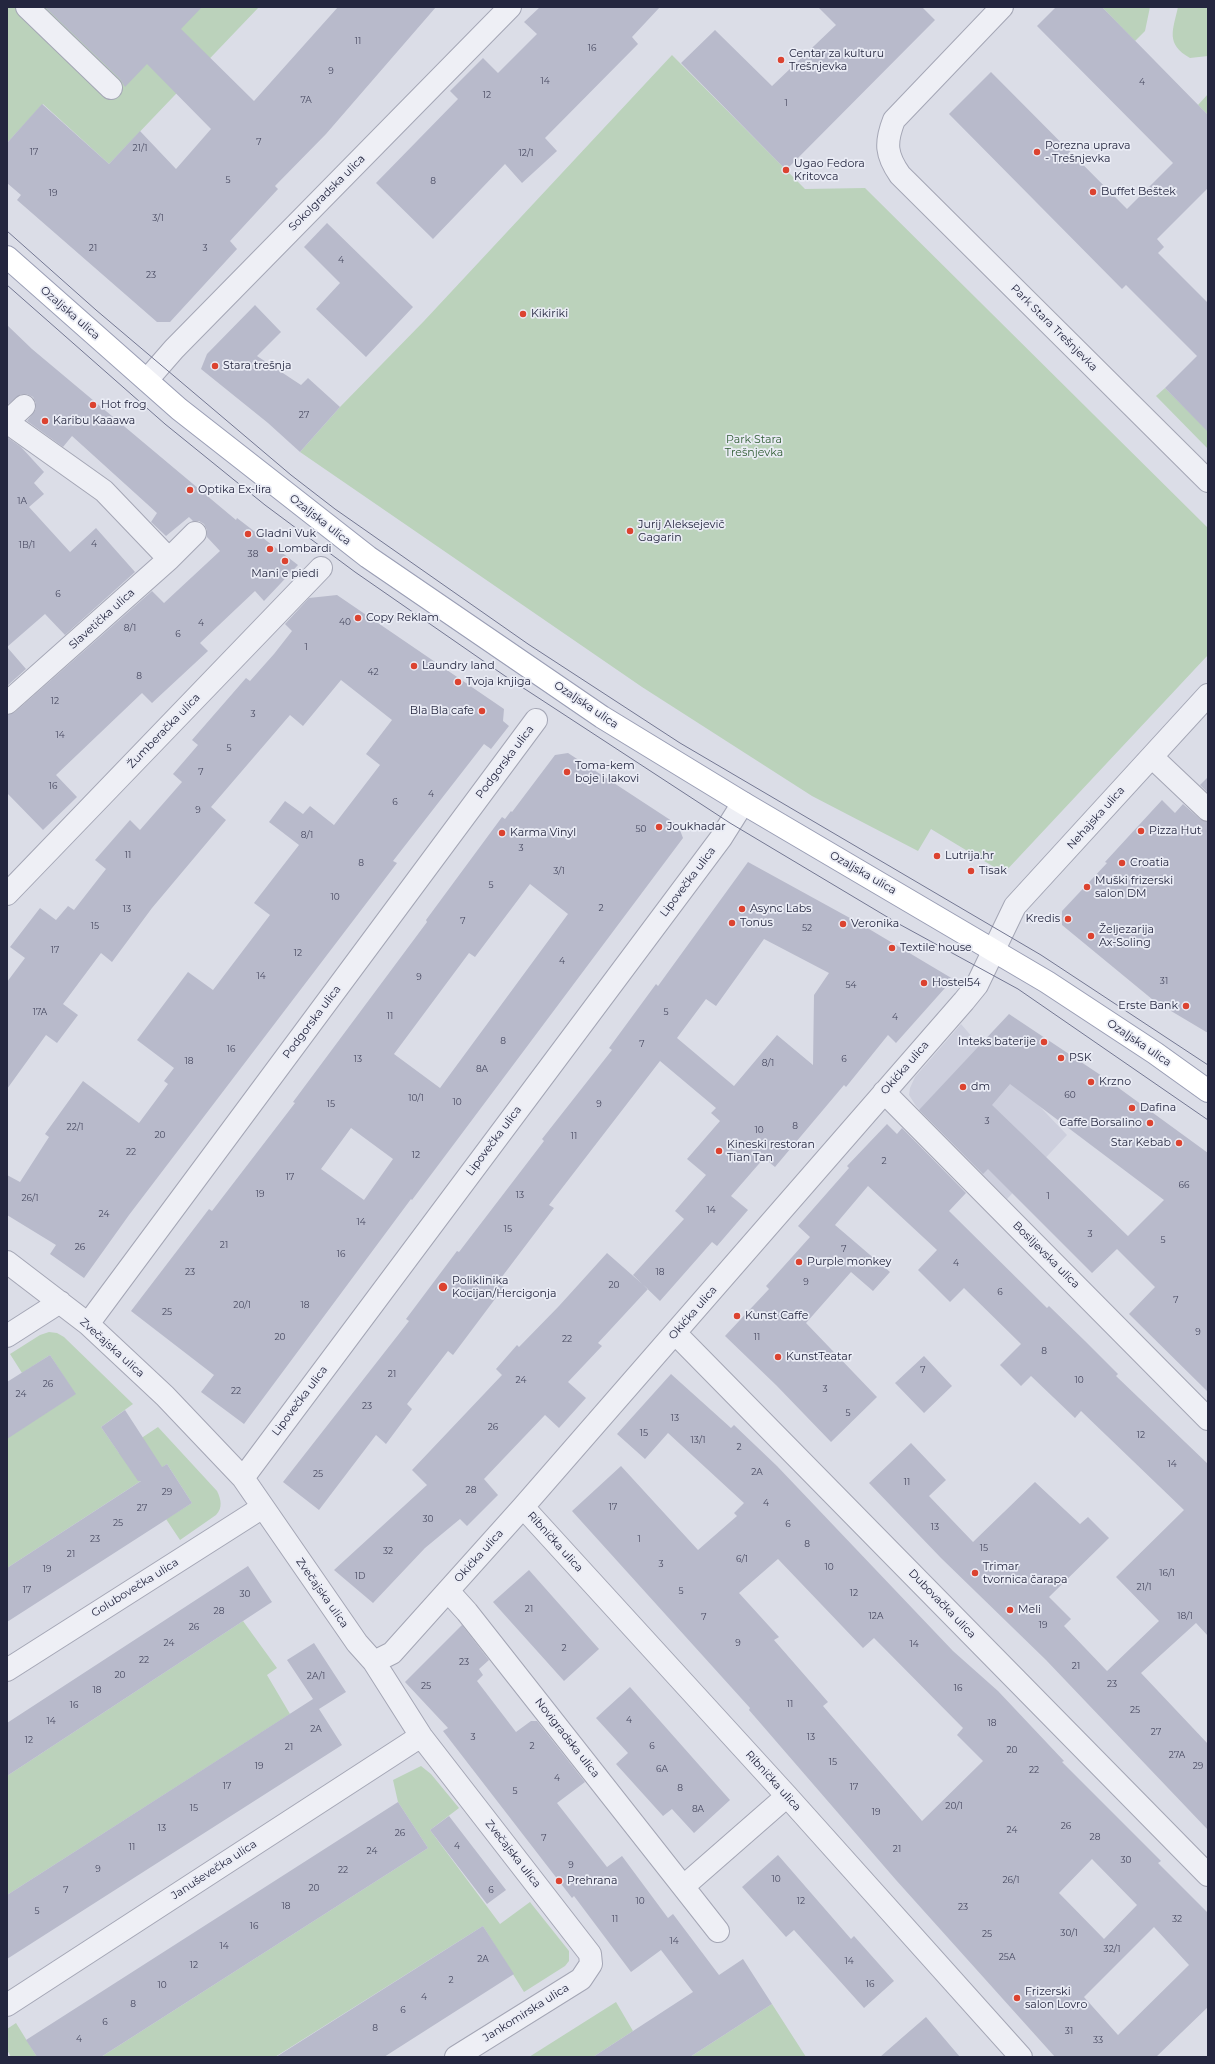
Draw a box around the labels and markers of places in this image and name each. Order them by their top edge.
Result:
place label: Centar za kulturu Trešnjevka [789,47,884,73]
marker: Centar za kulturu Trešnjevka [776,55,786,65]
place label: Porezna uprava - Trešnjevka [1045,139,1130,165]
marker: Porezna uprava - Trešnjevka [1032,147,1042,157]
place label: Ugao Fedora Kritovca [794,157,865,183]
marker: Ugao Fedora Kritovca [781,165,791,175]
place label: Buffet Beštek [1101,185,1176,199]
marker: Buffet Beštek [1088,187,1098,197]
place label: Kikiriki [531,307,568,321]
marker: Kikiriki [518,309,528,319]
place label: Stara trešnja [223,359,292,373]
marker: Stara trešnja [210,361,220,371]
place label: Hot frog [101,398,147,412]
marker: Hot frog [88,400,98,410]
place label: Karibu Kaaawa [53,414,135,428]
marker: Karibu Kaaawa [40,416,50,426]
place label: Optika Ex-lira [198,483,271,497]
marker: Optika Ex-lira [185,485,195,495]
place label: Jurij Aleksejevič Gagarin [638,518,725,544]
marker: Jurij Aleksejevič Gagarin [625,526,635,536]
place label: Gladni Vuk [256,527,316,541]
marker: Gladni Vuk [243,529,253,539]
place label: Lombardi [278,542,332,556]
marker: Lombardi [265,544,275,554]
marker: Mani e piedi [280,556,290,566]
place label: Mani e piedi [251,567,319,581]
place label: Copy Reklam [366,611,439,625]
marker: Copy Reklam [353,613,363,623]
place label: Laundry land [422,659,495,673]
marker: Laundry land [409,661,419,671]
place label: Tvoja knjiga [466,675,531,689]
marker: Tvoja knjiga [453,677,463,687]
place label: Bla Bla cafe [410,704,474,718]
marker: Bla Bla cafe [477,706,487,716]
place label: Toma-kem boje i lakovi [575,759,639,785]
marker: Toma-kem boje i lakovi [562,767,572,777]
place label: Joukhadar [667,820,726,834]
marker: Joukhadar [654,822,664,832]
place label: Pizza Hut [1149,824,1201,838]
place label: Karma Vinyl [510,826,576,840]
marker: Pizza Hut [1136,826,1146,836]
marker: Karma Vinyl [497,828,507,838]
place label: Lutrija.hr [945,849,994,863]
marker: Lutrija.hr [932,851,942,861]
place label: Croatia [1130,856,1169,870]
marker: Croatia [1117,858,1127,868]
place label: Tisak [979,864,1007,878]
marker: Tisak [966,866,976,876]
place label: Muški frizerski salon DM [1095,874,1173,900]
marker: Muški frizerski salon DM [1082,882,1092,892]
place label: Async Labs [750,902,811,916]
marker: Async Labs [737,904,747,914]
place label: Kredis [1026,912,1060,926]
marker: Kredis [1063,914,1073,924]
place label: Tonus [740,916,773,930]
place label: Veronika [851,917,899,931]
marker: Tonus [727,918,737,928]
marker: Veronika [838,919,848,929]
place label: Željezarija Ax-Soling [1099,923,1154,949]
marker: Željezarija Ax-Soling [1086,931,1096,941]
place label: Textile house [900,941,972,955]
marker: Textile house [887,943,897,953]
place label: Hostel54 [932,976,981,990]
marker: Hostel54 [919,978,929,988]
place label: Erste Bank [1118,999,1178,1013]
marker: Erste Bank [1181,1001,1191,1011]
place label: Inteks baterije [958,1035,1036,1049]
marker: Inteks baterije [1039,1037,1049,1047]
place label: PSK [1069,1051,1091,1065]
marker: PSK [1056,1053,1066,1063]
place label: Krzno [1099,1075,1131,1089]
marker: Krzno [1086,1077,1096,1087]
place label: dm [971,1080,990,1094]
marker: dm [958,1082,968,1092]
place label: Dafina [1140,1101,1176,1115]
marker: Dafina [1127,1103,1137,1113]
place label: Caffe Borsalino [1059,1116,1142,1130]
marker: Caffe Borsalino [1145,1118,1155,1128]
place label: Star Kebab [1111,1136,1171,1150]
place label: Kineski restoran Tian Tan [727,1138,815,1164]
marker: Star Kebab [1174,1138,1184,1148]
marker: Kineski restoran Tian Tan [714,1146,724,1156]
place label: Purple monkey [807,1255,891,1269]
marker: Purple monkey [794,1257,804,1267]
place label: Poliklinika Kocijan/Hercigonja [452,1274,556,1300]
marker: Poliklinika Kocijan/Hercigonja [437,1281,449,1293]
place label: Kunst Caffe [745,1309,808,1323]
marker: Kunst Caffe [732,1311,742,1321]
place label: KunstTeatar [786,1350,852,1364]
marker: KunstTeatar [773,1352,783,1362]
place label: Trimar tvornica čarapa [983,1560,1067,1586]
marker: Trimar tvornica čarapa [970,1568,980,1578]
place label: Meli [1018,1603,1041,1617]
marker: Meli [1005,1605,1015,1615]
place label: Prehrana [567,1874,617,1888]
marker: Prehrana [554,1876,564,1886]
place label: Frizerski salon Lovro [1025,1985,1087,2011]
marker: Frizerski salon Lovro [1012,1993,1022,2003]

